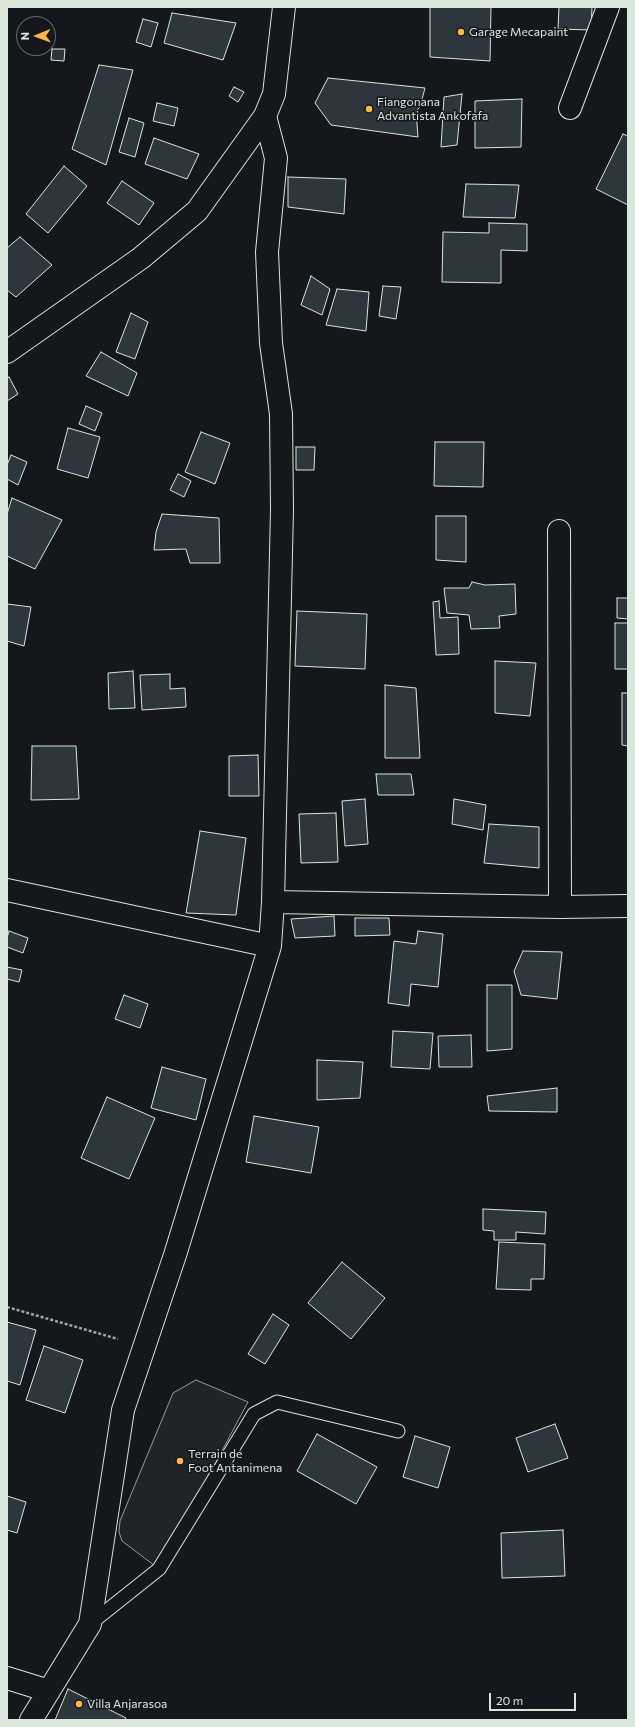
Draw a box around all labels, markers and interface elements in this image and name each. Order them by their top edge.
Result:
north arrow [16,16,56,56]
place label: Garage Mecapaint [469,25,568,39]
marker: Garage Mecapaint [456,27,466,37]
text: N [18,32,31,40]
place label: Fiangonana Advantista Ankofafa [377,95,488,123]
marker: Fiangonana Advantista Ankofafa [364,104,374,114]
place label: Terrain de Foot Antanimena [188,1447,282,1475]
marker: Terrain de Foot Antanimena [175,1456,185,1466]
scale bar [491,1685,578,1711]
text: 20 m [496,1693,523,1707]
place label: Villa Anjarasoa [87,1697,167,1711]
marker: Villa Anjarasoa [74,1699,84,1709]

